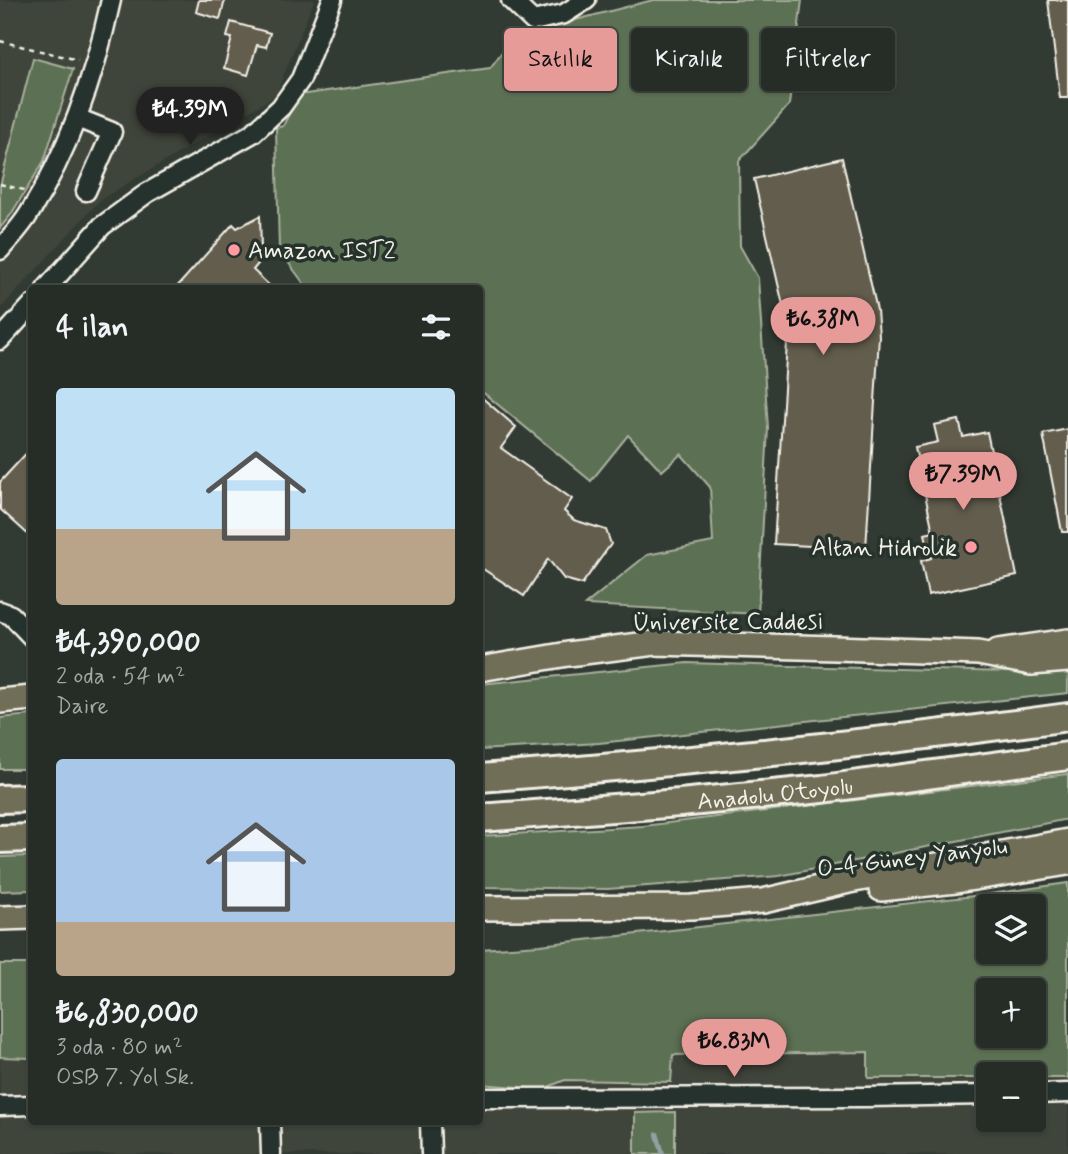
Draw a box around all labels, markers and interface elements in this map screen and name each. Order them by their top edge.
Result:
chip: Satılık [504,28,617,91]
chip: Kiralık [631,28,747,91]
chip: Filtreler [761,28,895,91]
pin: ₺4.39M [133,88,247,147]
text: ₺4.39M [152,95,228,125]
place label: Amazon IST2 [248,236,396,267]
marker: Amazon IST2 [226,242,242,258]
pin: ₺6.38M [766,298,880,357]
text: ₺6.38M [787,305,859,335]
text: 4 ilan [56,308,129,347]
icon: filters [417,308,455,346]
icon: home [193,433,319,559]
pin: ₺7.39M [906,452,1020,512]
text: ₺7.39M [925,460,1001,490]
place label: Altan Hidrolik [811,533,957,564]
marker: Altan Hidrolik [963,539,979,555]
street label: Üniversite Caddesi [632,607,824,638]
text: ₺4,390,000 [56,623,201,662]
text: 2 oda · 54 m² [56,662,185,692]
text: Daire [56,692,108,722]
street label: Anadolu Otoyolu [696,771,855,818]
icon: home [193,804,319,930]
street label: O-4 Güney Yanyolu [815,831,1009,886]
map controls [976,894,1046,1132]
button: layers [976,894,1046,964]
button: + [976,978,1046,1048]
text: ₺6,830,000 [56,994,199,1033]
pin: ₺6.83M [677,1020,791,1079]
text: ₺6.83M [698,1027,770,1057]
text: 3 oda · 80 m² [56,1033,183,1063]
button: − [976,1062,1046,1132]
text: OSB 7. Yol Sk. [56,1063,194,1093]

